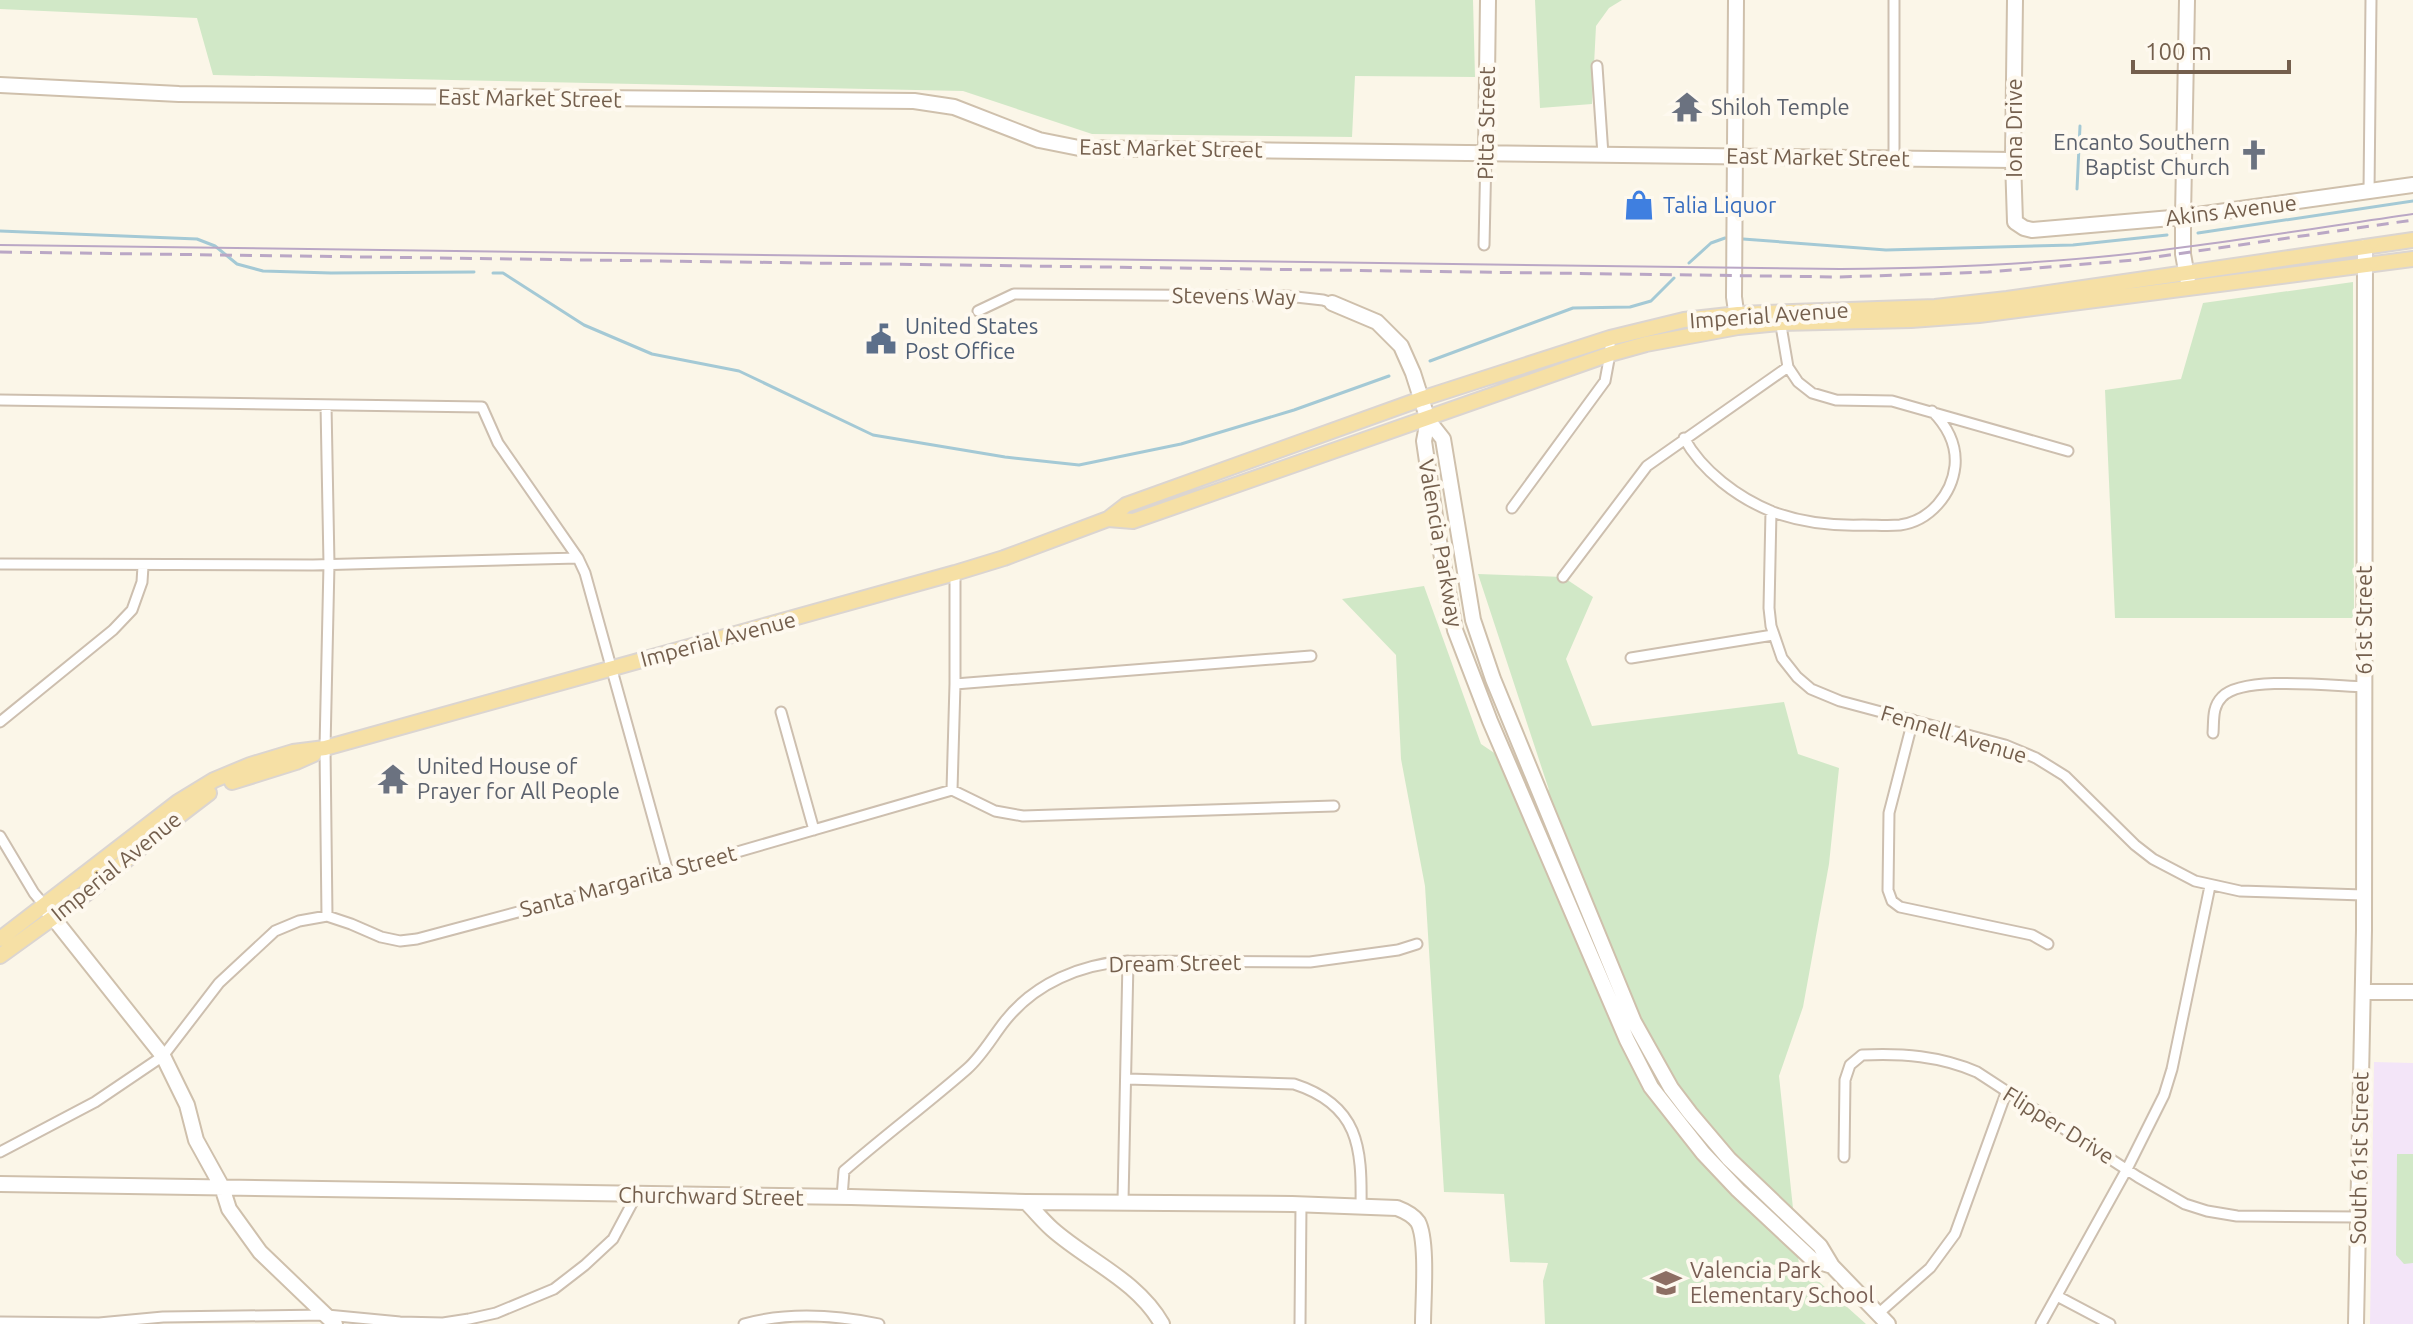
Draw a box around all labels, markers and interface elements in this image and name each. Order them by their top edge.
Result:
scale bar [2133,24,2289,74]
text: 100 m [2145,38,2212,65]
street label: Pitta Street [1472,66,1499,180]
street label: Iona Drive [2001,78,2026,178]
street label: East Market Street [438,83,622,112]
temple icon: Shiloh Temple [1670,90,1704,124]
place label: Shiloh Temple [1711,94,1850,119]
place label: Encanto Southern Baptist Church [2053,129,2230,179]
street label: East Market Street [1079,133,1263,162]
church icon: Encanto Southern Baptist Church [2237,138,2271,172]
street label: East Market Street [1726,142,1910,171]
shop icon: Talia Liquor [1622,188,1656,222]
street label: Akins Avenue [2164,189,2298,230]
place label: Talia Liquor [1663,192,1777,217]
street label: Stevens Way [1172,282,1297,309]
street label: Imperial Avenue [1689,296,1849,333]
place label: United States Post Office [905,313,1038,363]
public building icon: United States Post Office [864,322,898,356]
street label: Valencia Parkway [1414,457,1469,629]
street label: 61st Street [2351,565,2376,675]
street label: Imperial Avenue [638,606,798,671]
street label: Fennell Avenue [1878,699,2030,768]
place label: United House of Prayer for All People [417,753,620,803]
temple icon: United House of Prayer for All People [376,762,410,796]
street label: Imperial Avenue [46,806,186,926]
street label: Santa Margarita Street [517,839,739,921]
street label: Dream Street [1108,949,1242,976]
street label: South 61st Street [2344,1071,2373,1245]
street label: Flipper Drive [1999,1081,2119,1169]
street label: Churchward Street [618,1181,804,1210]
place label: Valencia Park Elementary School [1690,1257,1874,1307]
school or university icon: Valencia Park Elementary School [1649,1266,1683,1300]

